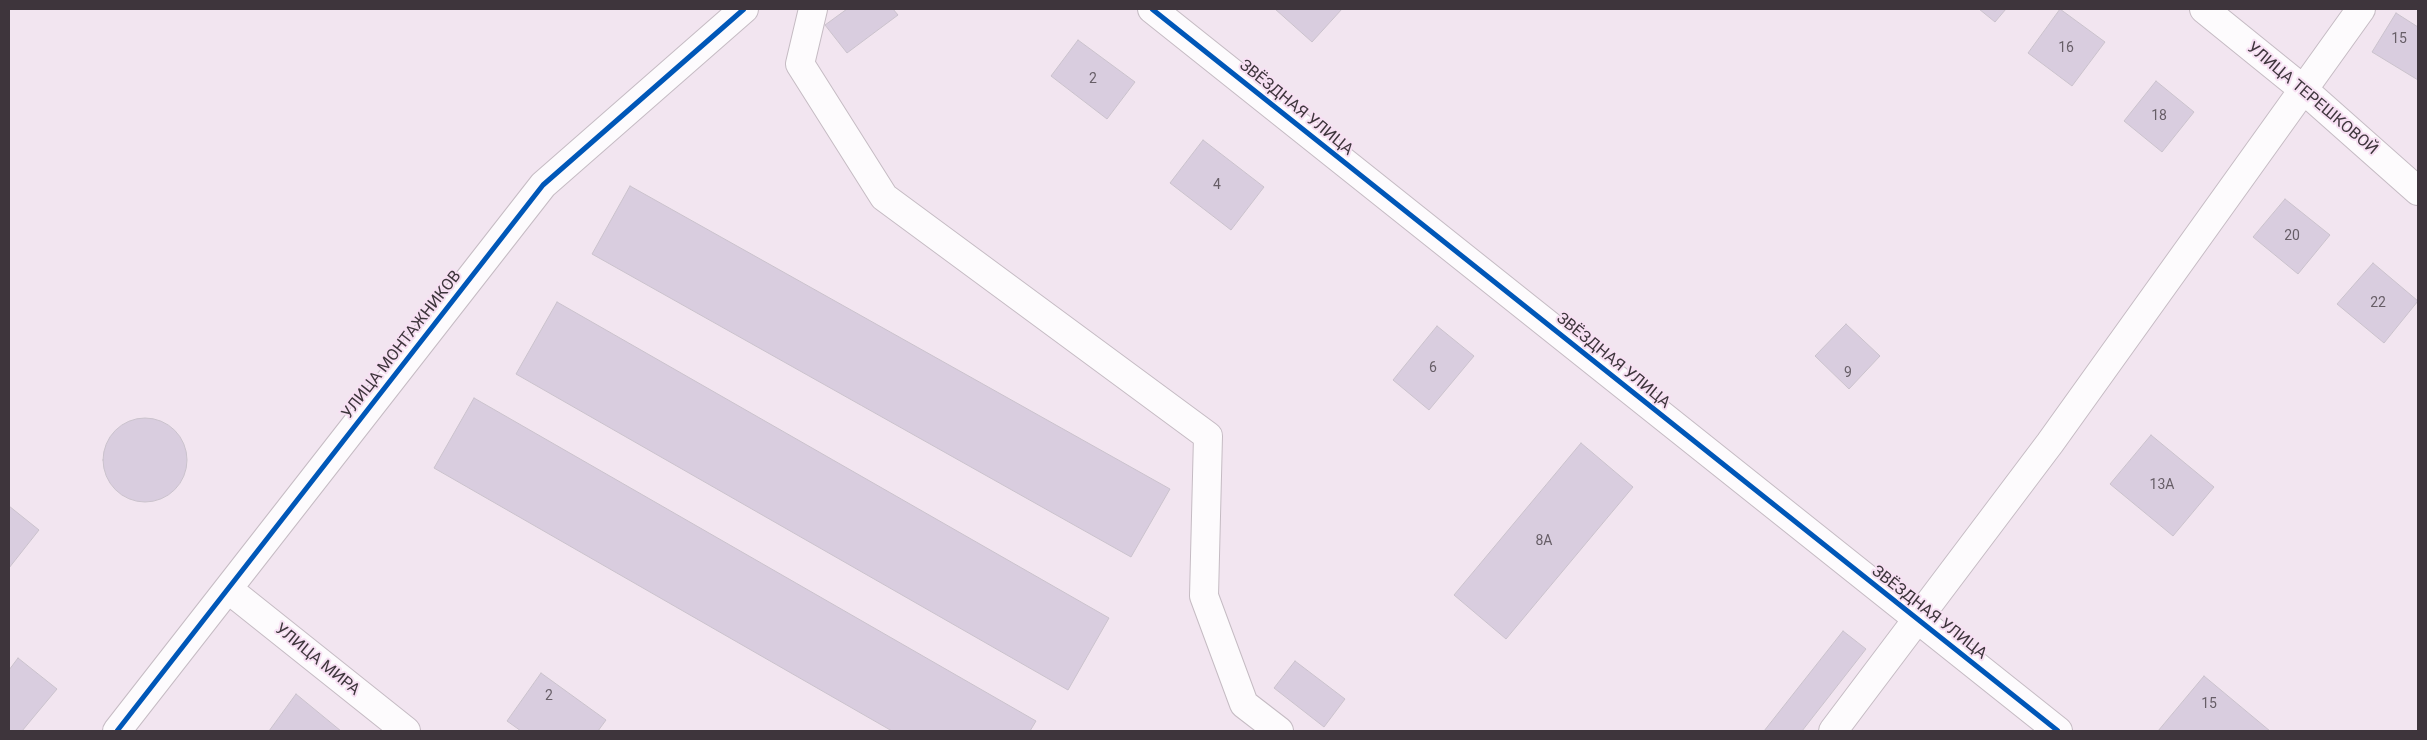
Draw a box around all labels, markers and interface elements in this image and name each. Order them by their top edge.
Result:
house number: 15 [2391,31,2407,47]
street label: УЛИЦА ТЕРЕШКОВОЙ [2243,39,2381,159]
house number: 16 [2058,40,2074,56]
street label: ЗВЁЗДНАЯ УЛИЦА [1235,56,1357,160]
house number: 2 [1089,71,1097,87]
house number: 18 [2151,108,2167,124]
house number: 4 [1213,177,1221,193]
house number: 20 [2284,228,2300,244]
street label: УЛИЦА МОНТАЖНИКОВ [338,267,466,423]
house number: 22 [2370,295,2386,311]
street label: ЗВЁЗДНАЯ УЛИЦА [1552,309,1674,413]
house number: 6 [1429,360,1437,376]
house number: 9 [1844,365,1852,381]
house number: 13А [2150,477,2174,493]
house number: 8А [1535,533,1553,549]
street label: ЗВЁЗДНАЯ УЛИЦА [1868,562,1990,664]
street label: УЛИЦА МИРА [271,620,363,700]
house number: 2 [545,688,553,704]
house number: 15 [2201,696,2217,712]

